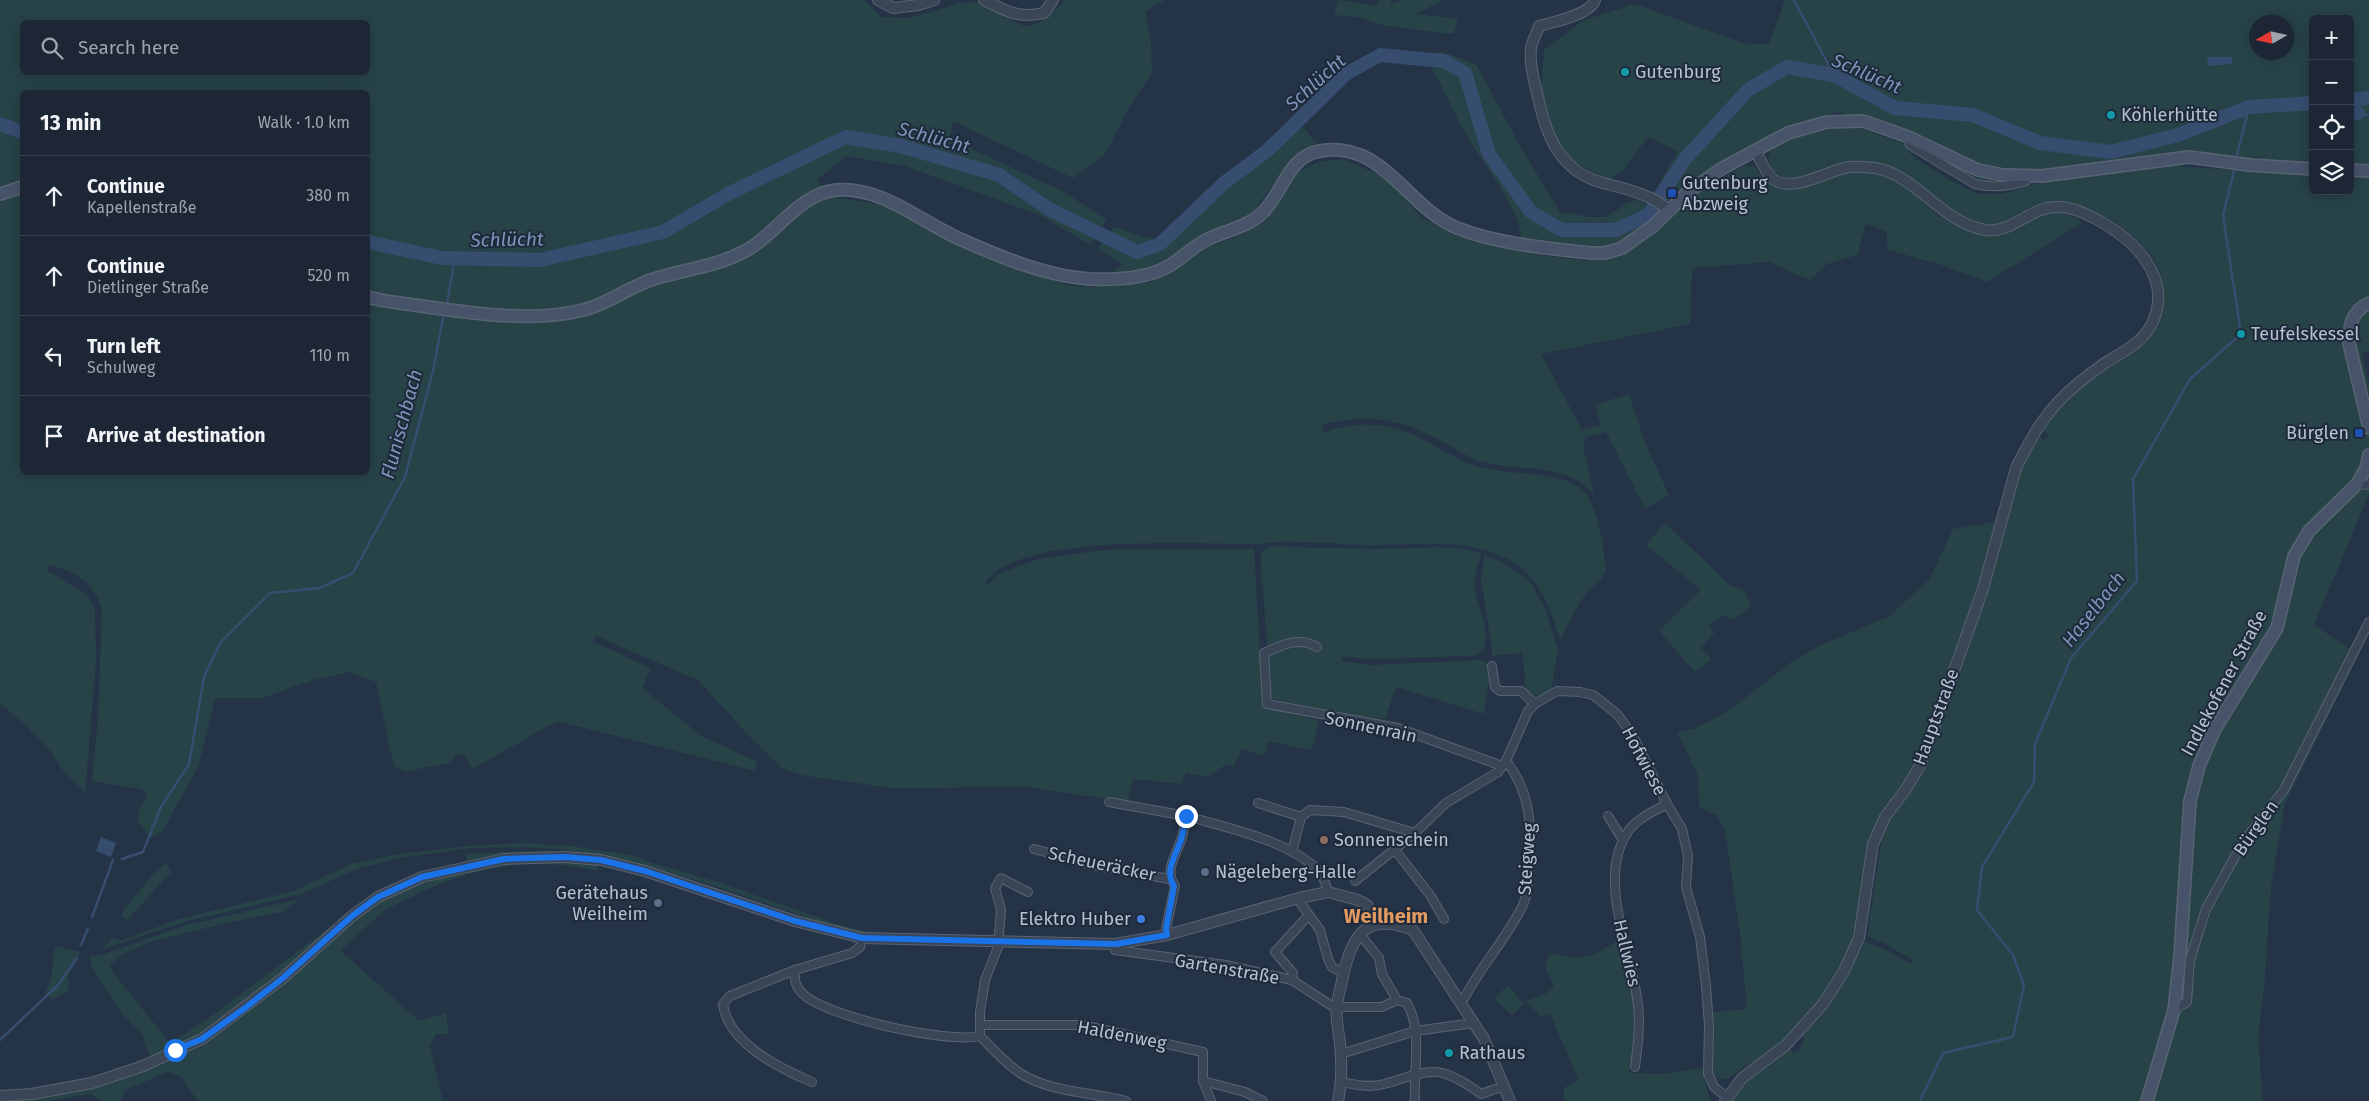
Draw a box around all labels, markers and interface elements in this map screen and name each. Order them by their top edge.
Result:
north arrow [2249,15,2294,60]
map controls [2309,15,2354,195]
button: + [2309,15,2354,60]
search box [20,20,370,75]
icon: search [38,34,66,62]
text: Search here [78,36,179,59]
water label: Schlücht [1828,48,1905,98]
water label: Schlücht [1280,49,1350,116]
button: − [2309,60,2354,105]
place label: Gutenburg [1635,61,1721,83]
marker: Gutenburg [1619,66,1631,78]
place label: Köhlerhütte [2121,104,2218,126]
button: locate [2309,105,2354,150]
marker: Köhlerhütte [2105,109,2117,121]
text: 13 min [40,110,101,136]
text: Walk · 1.0 km [258,113,350,132]
water label: Schlücht [894,117,973,158]
button: layers [2309,150,2354,195]
place label: Gutenburg Abzweig [1682,172,1768,215]
text: Continue [87,175,165,198]
icon: ahead [40,182,68,210]
text: 380 m [306,186,350,205]
marker: Gutenburg Abzweig [1666,187,1678,199]
text: Kapellenstraße [87,198,196,217]
water label: Schlücht [469,227,544,252]
text: Continue [87,255,165,278]
icon: ahead [40,262,68,290]
text: 520 m [307,266,350,285]
text: Dietlinger Straße [87,278,209,297]
place label: Teufelskessel [2251,323,2360,345]
marker: Teufelskessel [2235,328,2247,340]
text: Turn left [87,335,161,358]
icon: left [40,342,68,370]
text: 110 m [309,346,350,365]
text: Schulweg [87,358,155,377]
water label: Flunischbach [376,367,427,481]
icon: arrive [40,422,68,450]
place label: Bürglen [2286,422,2349,444]
text: Arrive at destination [87,424,266,447]
marker: Bürglen [2353,427,2365,439]
water label: Haselbach [2057,567,2130,652]
street label: Indlekofener Straße [2176,606,2272,760]
street label: Hauptstraße [1908,666,1964,768]
street label: Sonnenrain [1323,707,1419,747]
street label: Hofwiese [1617,723,1671,799]
street label: Bürglen [2229,796,2283,860]
route end [1175,805,1198,828]
street label: Steigweg [1514,822,1541,896]
place label: Sonnenschein [1334,829,1449,851]
marker: Sonnenschein [1318,834,1330,846]
street label: Scheueräcker [1046,842,1158,886]
place label: Nägeleberg-Halle [1215,861,1357,883]
marker: Nägeleberg-Halle [1199,866,1211,878]
place label: Gerätehaus Weilheim [555,882,648,925]
marker: Gerätehaus Weilheim [652,897,664,909]
district label: Weilheim [1344,904,1428,928]
place label: Elektro Huber [1019,908,1131,930]
marker: Elektro Huber [1135,913,1147,925]
street label: Hallwies [1609,917,1645,989]
street label: Gartenstraße [1173,949,1281,989]
street label: Haldenweg [1076,1016,1169,1055]
route start [164,1039,187,1062]
place label: Rathaus [1459,1042,1525,1064]
marker: Rathaus [1443,1047,1455,1059]

